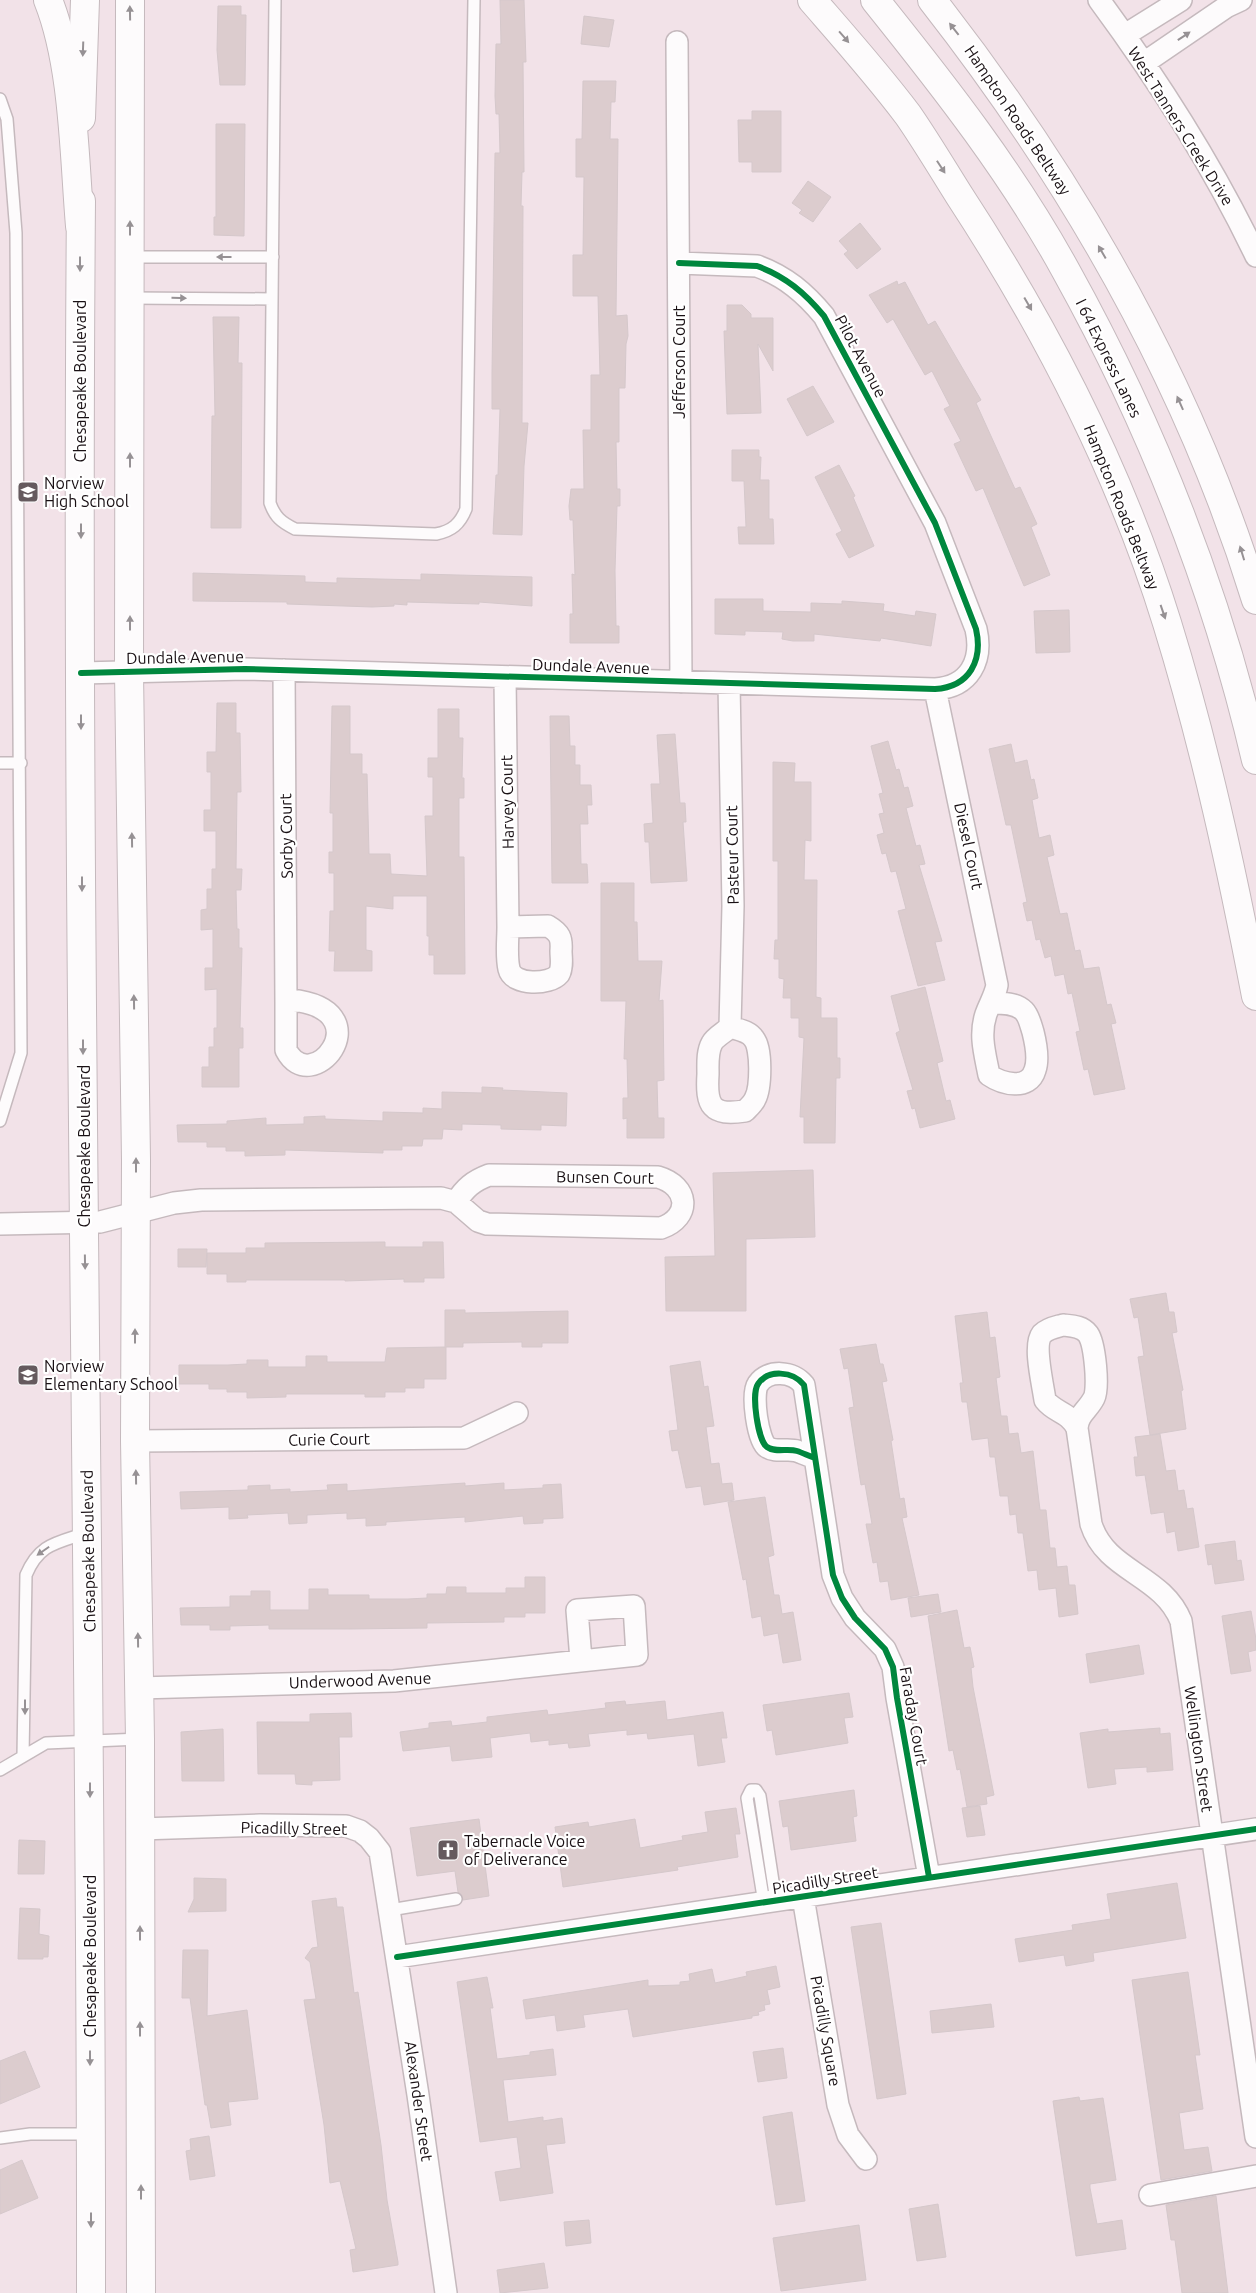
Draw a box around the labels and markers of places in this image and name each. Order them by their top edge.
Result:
place label: Norview High School [44,474,129,510]
school or university icon: Norview High School [16,480,40,504]
place label: Norview Elementary School [44,1357,178,1393]
school or university icon: Norview Elementary School [16,1363,40,1387]
place label: Tabernacle Voice of Deliverance [464,1832,585,1868]
church icon: Tabernacle Voice of Deliverance [436,1838,460,1862]

